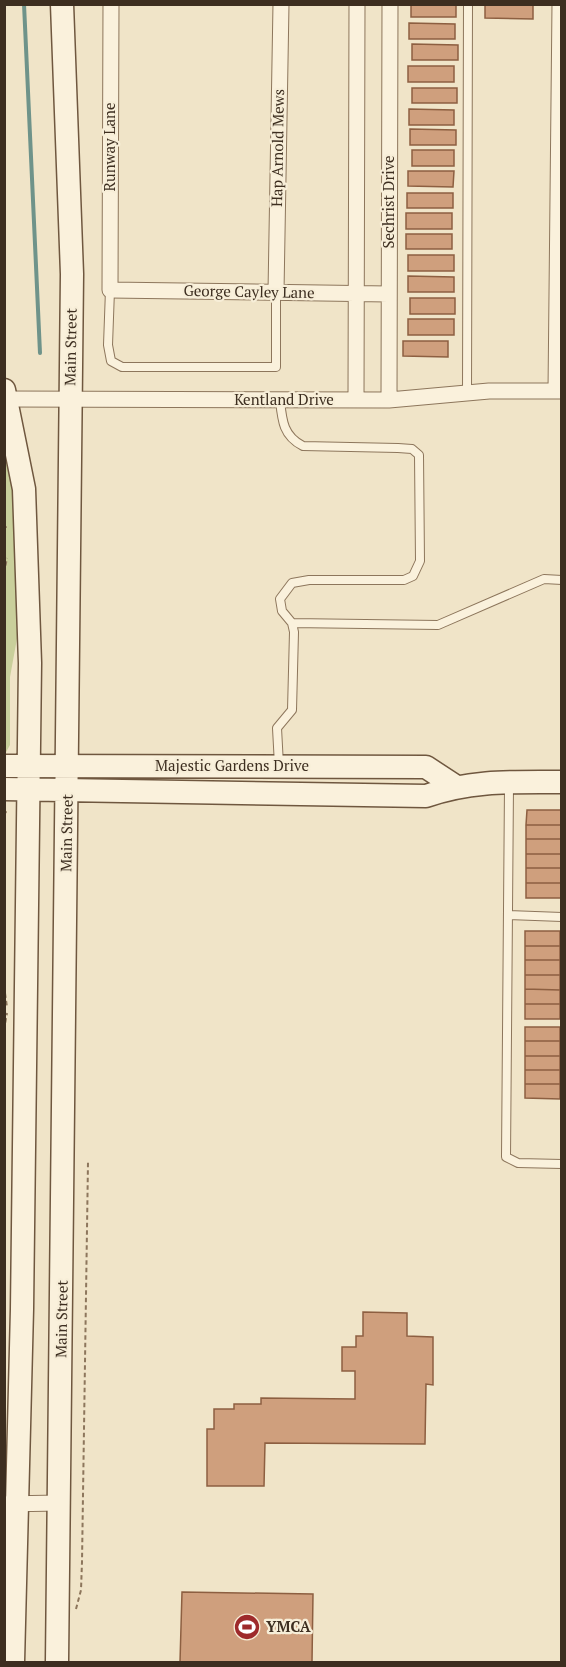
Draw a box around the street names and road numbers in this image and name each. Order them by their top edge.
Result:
street label: Hap Arnold Mews [266,89,288,207]
street label: Runway Lane [99,102,119,192]
street label: Sechrist Drive [378,155,398,249]
street label: George Cayley Lane [183,280,315,302]
street label: Main Street [59,308,81,386]
street label: Kentland Drive [234,389,334,409]
street label: Majestic Gardens Drive [155,755,309,775]
street label: Main Street [55,794,77,872]
street label: Main Street [50,1280,72,1358]

